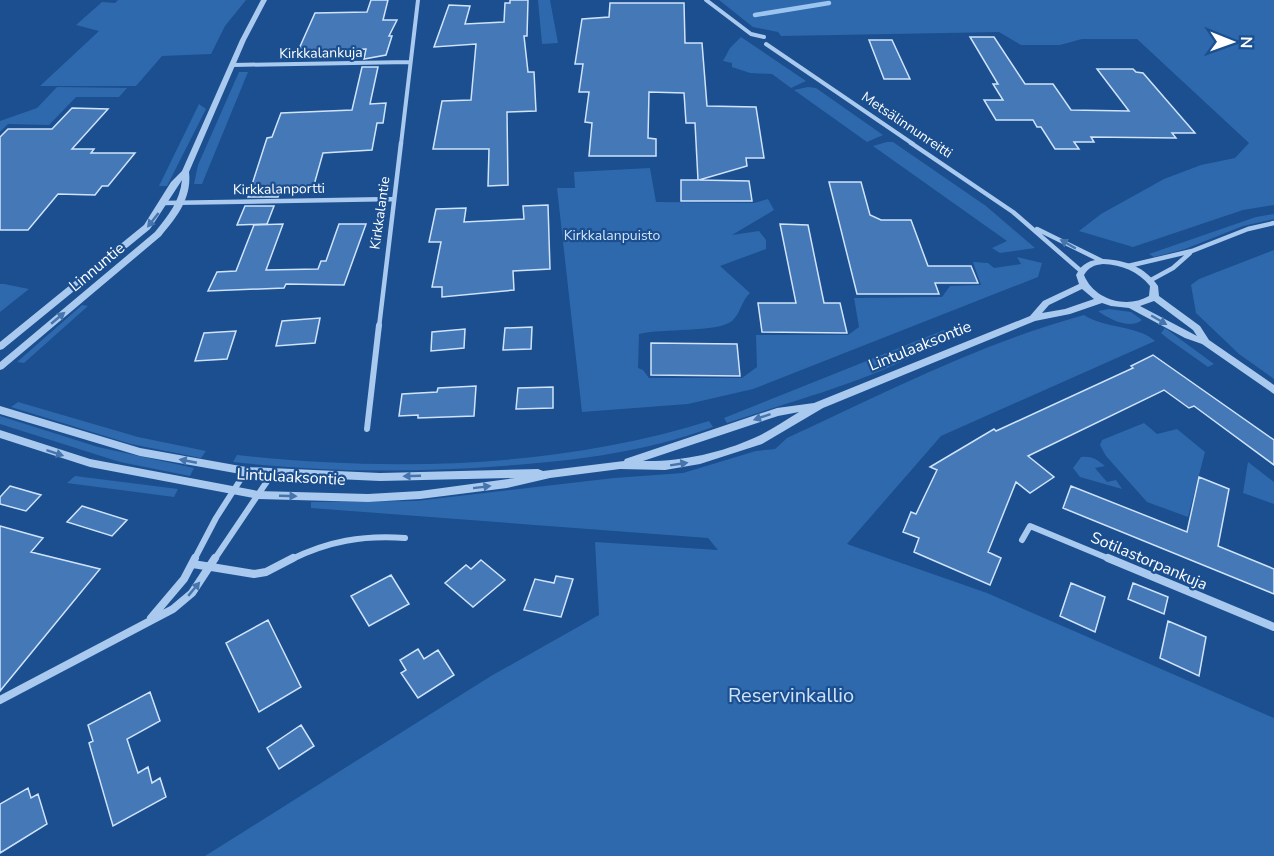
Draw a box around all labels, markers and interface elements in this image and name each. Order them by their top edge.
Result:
north arrow [1202,12,1262,72]
text: N [1235,36,1257,48]
street label: Kirkkalankuja [279,43,363,63]
street label: Metsälinnunreitti [858,87,956,163]
street label: Kirkkalantie [365,175,395,251]
street label: Kirkkalanportti [233,179,325,199]
one-way arrow [147,211,159,227]
park label: Kirkkalanpuisto [564,226,660,245]
street label: Linnuntie [64,237,130,297]
one-way arrow [1060,238,1076,249]
one-way arrow [51,313,66,325]
street label: Lintulaaksontie [865,315,975,377]
one-way arrow [1151,315,1167,326]
one-way arrow [753,413,771,423]
one-way arrow [46,448,64,458]
one-way arrow [179,457,198,466]
one-way arrow [669,459,688,468]
street label: Lintulaaksontie [236,463,346,491]
one-way arrow [403,472,422,481]
one-way arrow [473,483,492,492]
one-way arrow [278,491,297,500]
street label: Sotilastorpankuja [1087,526,1211,596]
one-way arrow [188,581,201,597]
park label: Reservinkallio [728,682,854,709]

